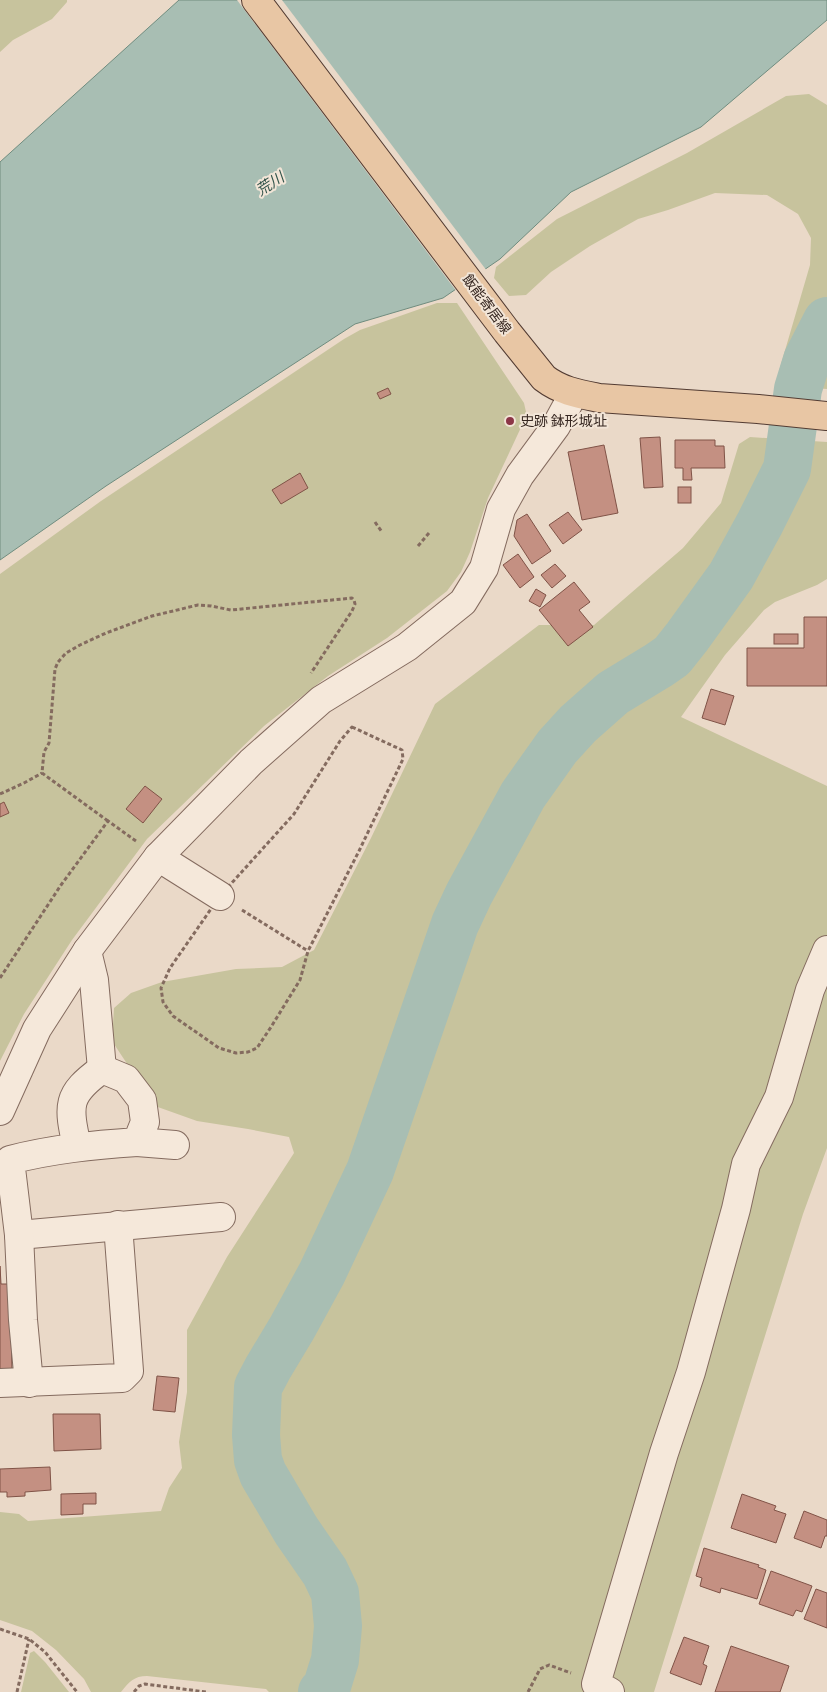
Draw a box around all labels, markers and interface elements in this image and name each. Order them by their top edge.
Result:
water label: 荒川 [253,167,289,200]
street label: 飯能寄居線 [459,271,514,337]
place label: 史跡 鉢形城址 [520,413,607,430]
marker: 史跡 鉢形城址 [504,415,516,427]

